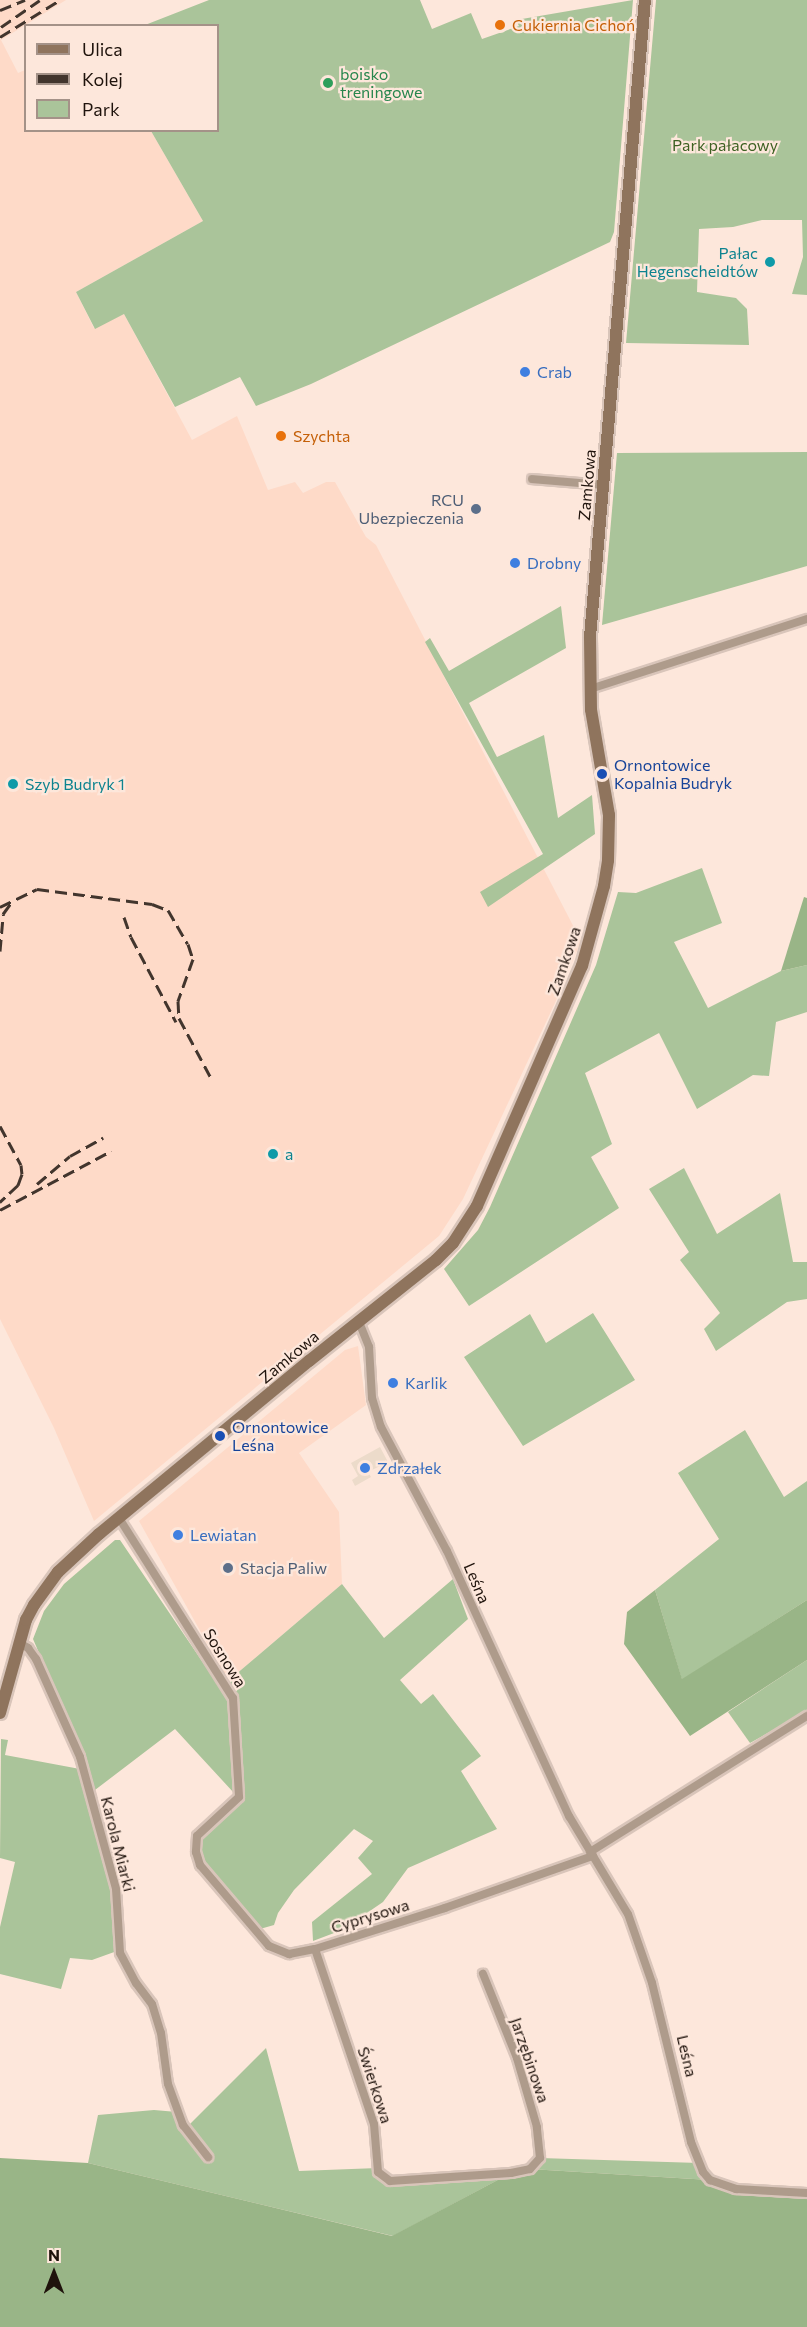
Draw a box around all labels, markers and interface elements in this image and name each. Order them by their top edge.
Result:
place label: Cukiernia Cichoń [512,15,635,35]
marker: Cukiernia Cichoń [493,18,507,32]
legend [24,24,219,132]
text: Ulica [82,38,123,60]
place label: boisko treningowe [340,64,422,102]
text: Kolej [82,68,123,90]
marker: boisko treningowe [321,76,335,90]
text: Park [82,98,120,120]
park label: Park pałacowy [672,135,778,155]
place label: Pałac Hegenscheidtów [637,243,758,281]
marker: Pałac Hegenscheidtów [763,255,777,269]
place label: Crab [537,362,572,382]
marker: Crab [518,365,532,379]
place label: Szychta [293,426,350,446]
marker: Szychta [274,429,288,443]
street label: Zamkowa [574,448,600,522]
place label: RCU Ubezpieczenia [359,490,464,528]
marker: RCU Ubezpieczenia [469,502,483,516]
place label: Drobny [527,553,581,573]
marker: Drobny [508,556,522,570]
place label: Ornontowice Kopalnia Budryk [614,755,732,793]
marker: Ornontowice Kopalnia Budryk [595,767,609,781]
place label: Szyb Budryk 1 [25,774,125,794]
marker: Szyb Budryk 1 [6,777,20,791]
street label: Zamkowa [543,924,585,998]
place label: a [285,1144,293,1164]
marker: a [266,1147,280,1161]
street label: Zamkowa [255,1327,323,1387]
place label: Karlik [405,1373,447,1393]
marker: Karlik [386,1376,400,1390]
place label: Ornontowice Leśna [232,1417,328,1455]
marker: Ornontowice Leśna [213,1429,227,1443]
place label: Zdrzałek [377,1458,442,1478]
marker: Zdrzałek [358,1461,372,1475]
place label: Lewiatan [190,1525,257,1545]
marker: Lewiatan [171,1528,185,1542]
place label: Stacja Paliw [240,1558,327,1578]
street label: Leśna [460,1560,494,1606]
marker: Stacja Paliw [221,1561,235,1575]
street label: Sosnowa [199,1625,251,1691]
street label: Karola Miarki [97,1794,139,1894]
street label: Cyprysowa [329,1895,411,1937]
street label: Jarzębinowa [506,2015,554,2105]
street label: Leśna [673,2033,701,2079]
street label: Świerkowa [354,2044,396,2126]
north arrow [24,2243,84,2303]
text: N [48,2245,60,2264]

